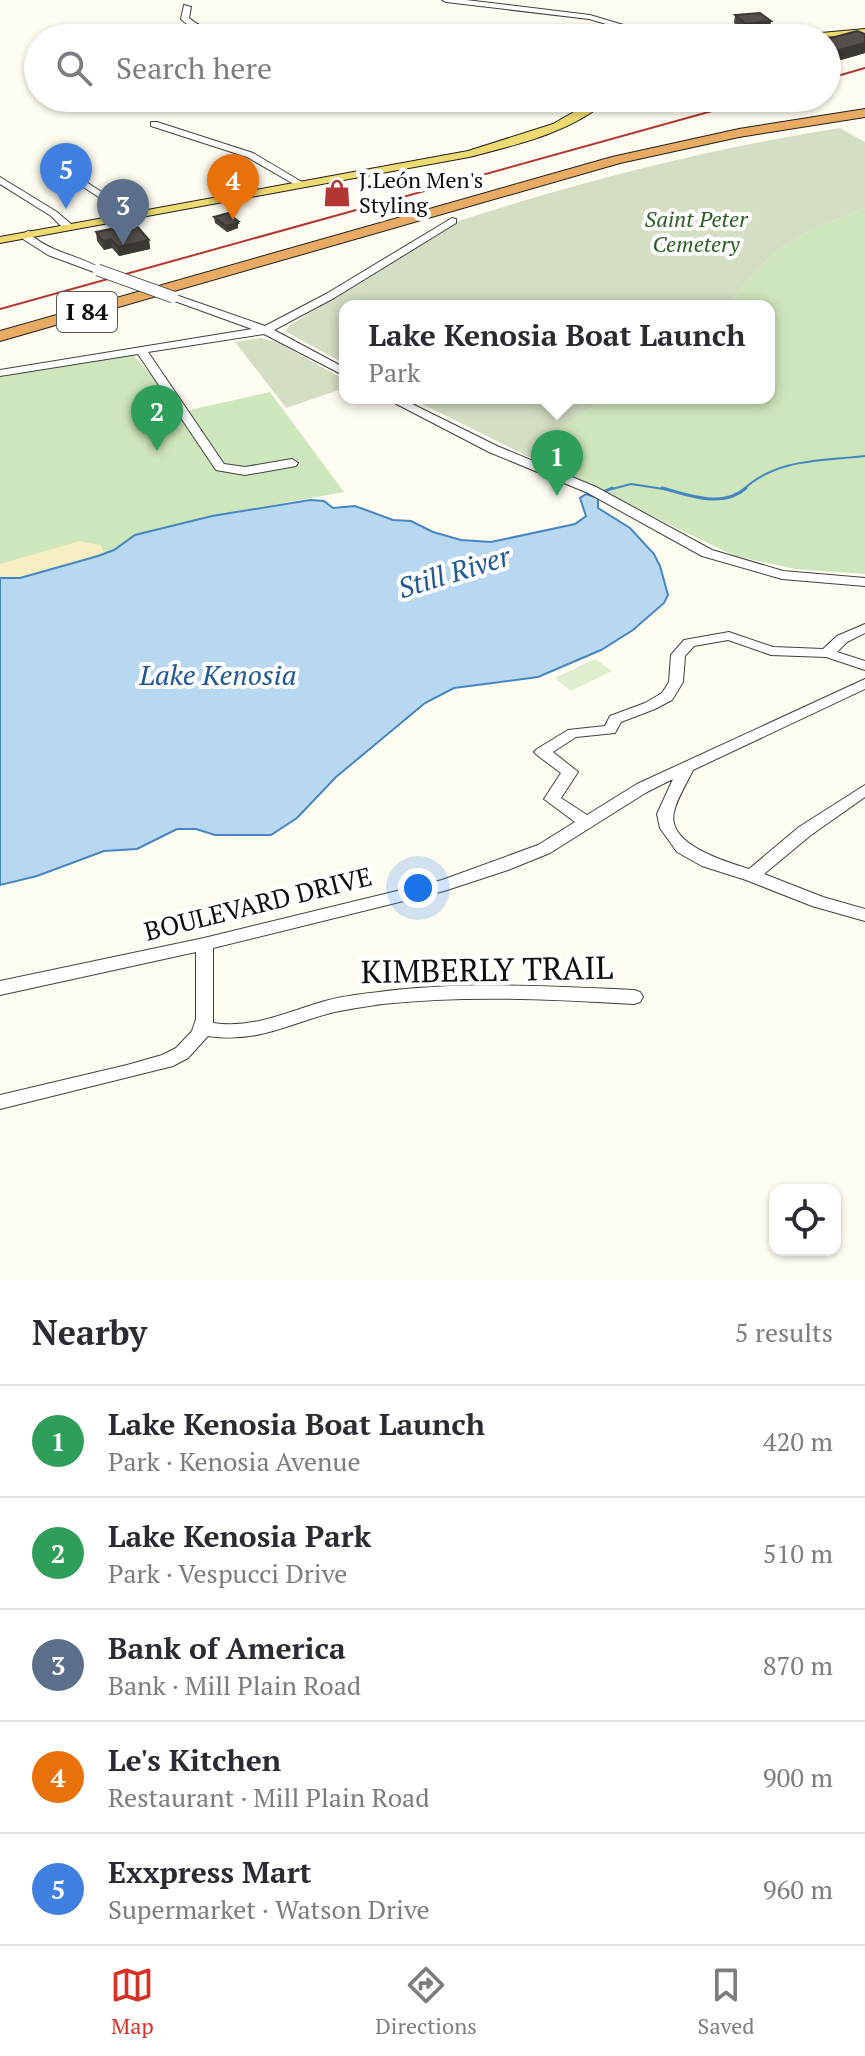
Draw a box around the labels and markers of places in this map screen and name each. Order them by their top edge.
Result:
pin: 5 [40,143,92,209]
pin: 4 [207,154,259,220]
place label: J.León Men's Styling [359,165,483,219]
shop icon: J.León Men's Styling [322,178,352,208]
pin: 3 [97,179,149,245]
pin: 2 [131,385,183,451]
pin: 1 [531,430,583,496]

